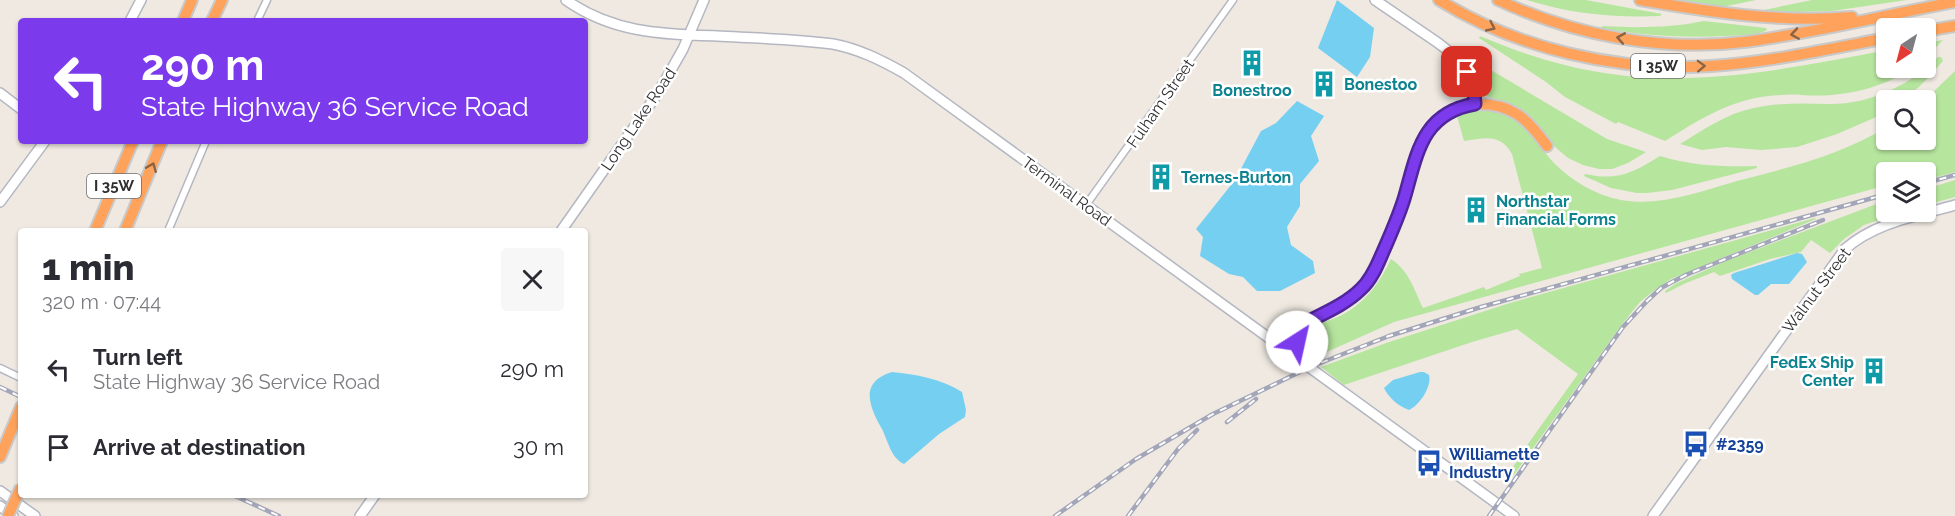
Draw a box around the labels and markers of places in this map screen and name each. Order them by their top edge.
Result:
pin [1441,46,1492,97]
building icon: Bonestroo [1237,48,1267,78]
building icon: Bonestoo [1309,69,1339,99]
place label: Bonestoo [1344,75,1417,94]
place label: Bonestroo [1212,81,1292,100]
building icon: Ternes-Burton [1146,162,1176,192]
place label: Ternes-Burton [1181,168,1291,187]
place label: Northstar Financial Forms [1496,192,1616,229]
building icon: Northstar Financial Forms [1461,195,1491,225]
place label: FedEx Ship Center [1770,353,1854,390]
building icon: FedEx Ship Center [1859,356,1889,386]
bus stop icon: #2359 [1681,429,1711,459]
place label: #2359 [1716,435,1764,454]
place label: Williamette Industry [1449,445,1540,482]
bus stop icon: Williamette Industry [1414,448,1444,478]

